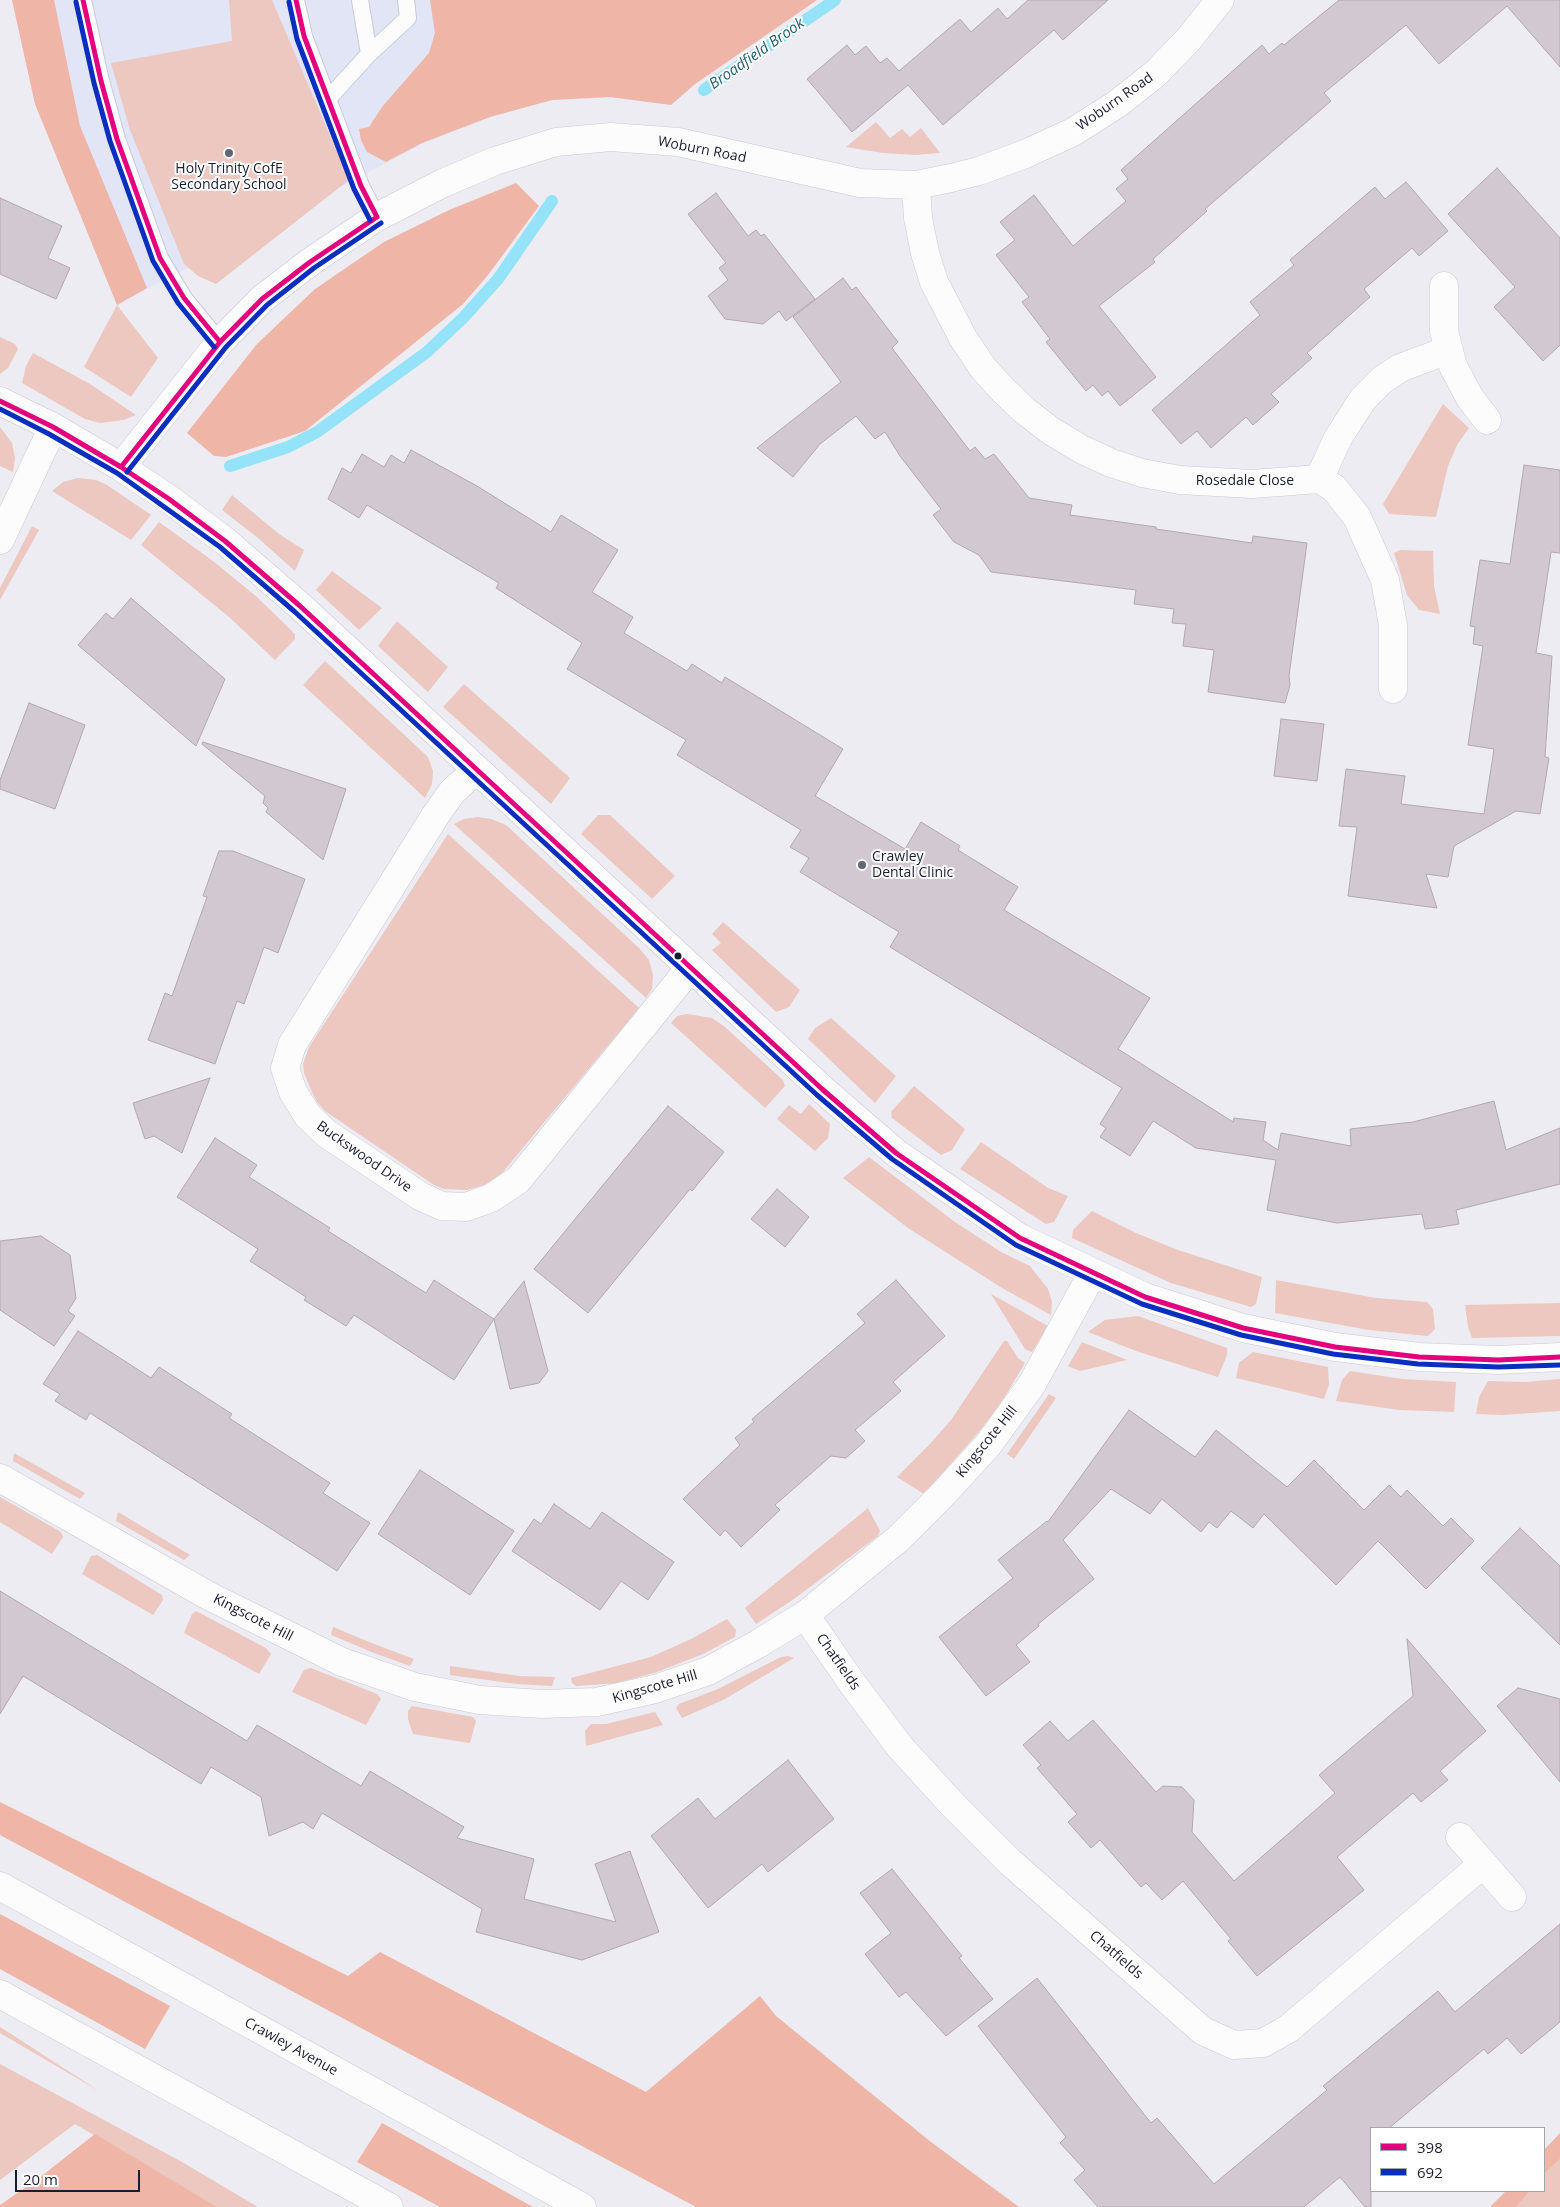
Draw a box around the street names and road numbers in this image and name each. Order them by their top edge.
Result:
street label: Woburn Road [1073,69,1157,135]
street label: Woburn Road [656,133,748,167]
street label: Rosedale Close [1196,473,1294,489]
street label: Buckswood Drive [313,1118,415,1196]
street label: Kingscote Hill [953,1403,1021,1481]
street label: Kingscote Hill [210,1591,296,1645]
street label: Chatfields [812,1631,864,1693]
street label: Kingscote Hill [611,1667,699,1707]
street label: Chatfields [1086,1927,1146,1983]
street label: Crawley Avenue [241,2014,341,2080]

